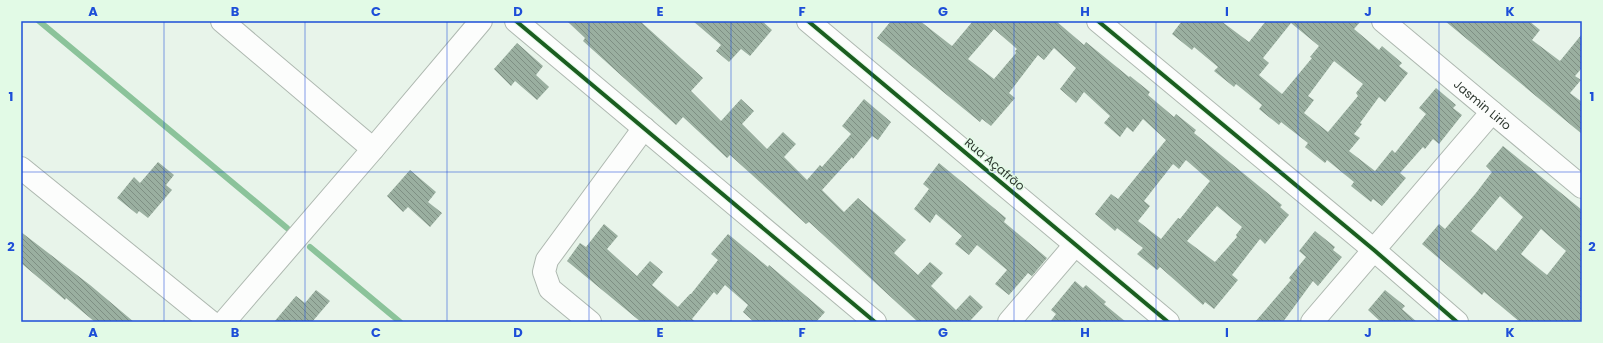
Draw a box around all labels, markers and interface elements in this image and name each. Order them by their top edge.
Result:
text: A [88,2,98,21]
text: B [231,2,240,21]
text: C [371,2,381,21]
text: D [513,2,523,21]
text: E [656,2,664,21]
text: F [798,2,806,21]
text: G [938,2,948,21]
text: H [1080,2,1090,21]
text: I [1225,2,1229,21]
text: J [1364,2,1372,21]
text: K [1505,2,1515,21]
street label: Jasmin Lirio [1450,75,1515,134]
text: 1 [9,87,13,106]
text: 1 [1590,87,1594,106]
street label: Rua Açafrão [961,134,1029,194]
text: 2 [7,237,15,256]
text: 2 [1588,237,1596,256]
text: A [88,323,98,342]
text: B [231,323,240,342]
text: C [371,323,381,342]
text: D [513,323,523,342]
text: E [656,323,664,342]
text: F [798,323,806,342]
text: G [938,323,948,342]
text: H [1080,323,1090,342]
text: I [1225,323,1229,342]
text: J [1364,323,1372,342]
text: K [1505,323,1515,342]

